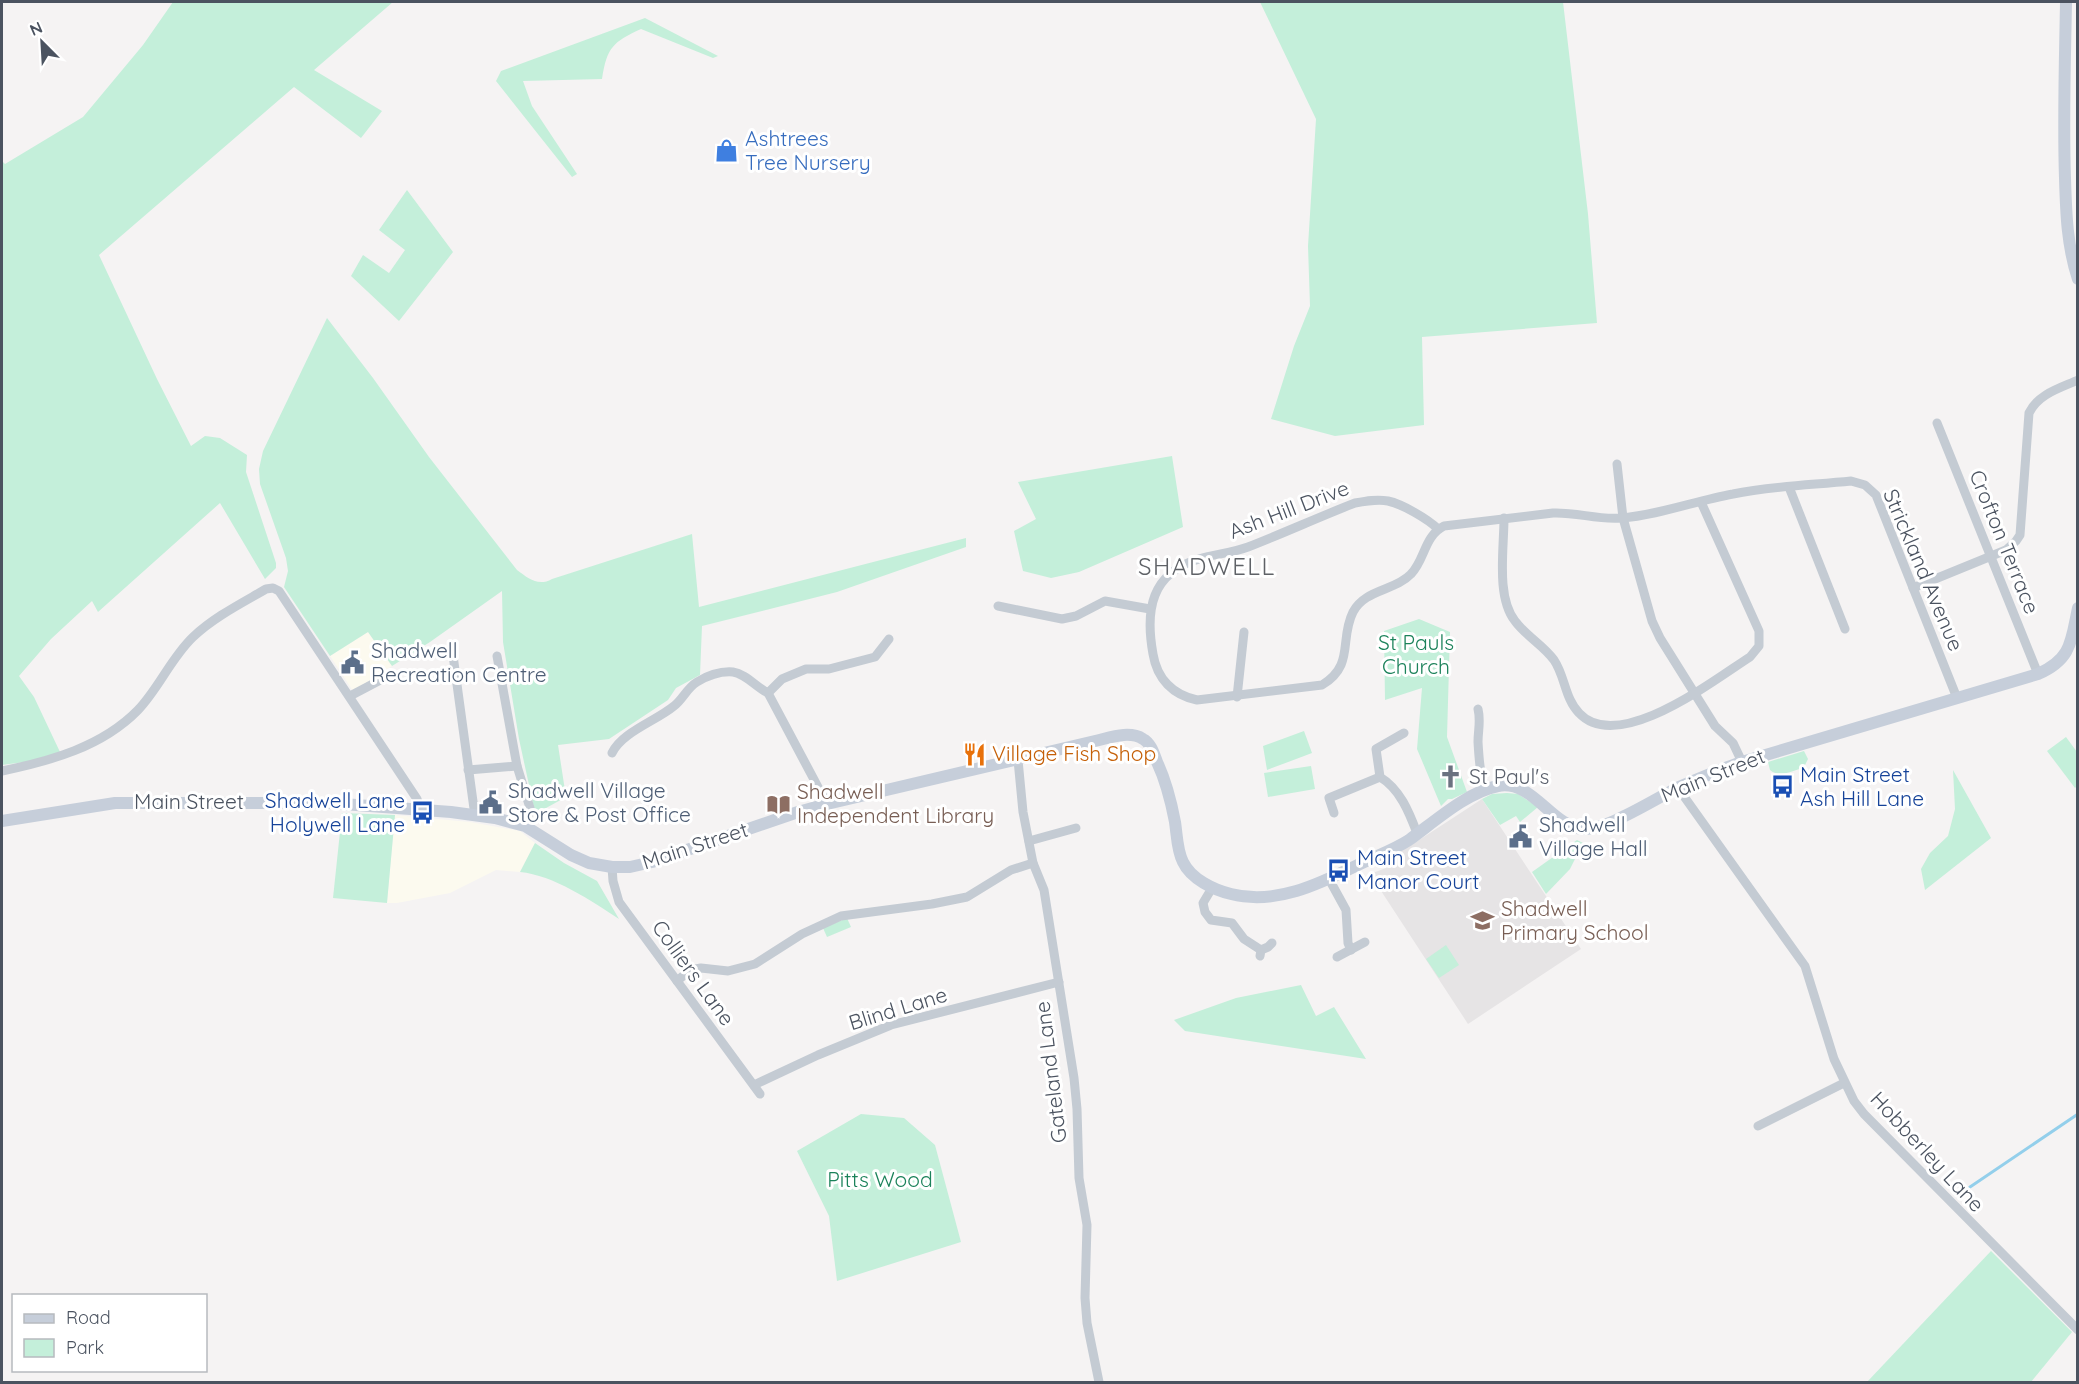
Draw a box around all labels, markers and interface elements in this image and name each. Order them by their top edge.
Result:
north arrow [12,12,72,72]
text: N [26,17,45,40]
place label: Ashtrees Tree Nursery [745,125,871,175]
shop icon: Ashtrees Tree Nursery [714,138,740,164]
street label: Crofton Terrace [1964,466,2046,617]
street label: Ash Hill Drive [1225,474,1352,544]
street label: Strickland Avenue [1878,485,1970,655]
district label: SHADWELL [1138,551,1276,581]
park label: St Pauls Church [1378,629,1454,679]
place label: Shadwell Recreation Centre [371,637,547,687]
public building icon: Shadwell Recreation Centre [340,650,366,676]
place label: Village Fish Shop [992,740,1156,766]
restaurant icon: Village Fish Shop [961,741,987,767]
street label: Main Street [1657,742,1768,808]
place label: Main Street Ash Hill Lane [1800,761,1924,811]
place label: St Paul's [1469,763,1549,789]
church icon: St Paul's [1438,764,1464,790]
bus stop icon: Main Street Ash Hill Lane [1769,774,1795,800]
place label: Shadwell Village Store & Post Office [508,777,691,827]
place label: Shadwell Independent Library [797,778,994,828]
place label: Shadwell Lane Holywell Lane [265,787,405,837]
street label: Main Street [134,788,244,814]
public building icon: Shadwell Village Store & Post Office [477,790,503,816]
library icon: Shadwell Independent Library [766,791,792,817]
bus stop icon: Shadwell Lane Holywell Lane [410,800,436,826]
place label: Shadwell Village Hall [1539,811,1648,861]
street label: Main Street [638,816,751,874]
public building icon: Shadwell Village Hall [1508,824,1534,850]
place label: Main Street Manor Court [1357,844,1479,894]
bus stop icon: Main Street Manor Court [1326,857,1352,883]
place label: Shadwell Primary School [1501,895,1649,945]
school or university icon: Shadwell Primary School [1470,908,1496,934]
street label: Colliers Lane [647,915,741,1030]
street label: Blind Lane [845,981,950,1035]
street label: Gateland Lane [1028,1000,1072,1144]
street label: Hobberley Lane [1865,1086,1990,1217]
park label: Pitts Wood [827,1166,933,1192]
legend [12,1294,207,1372]
text: Road [66,1306,111,1329]
text: Park [66,1336,104,1359]

